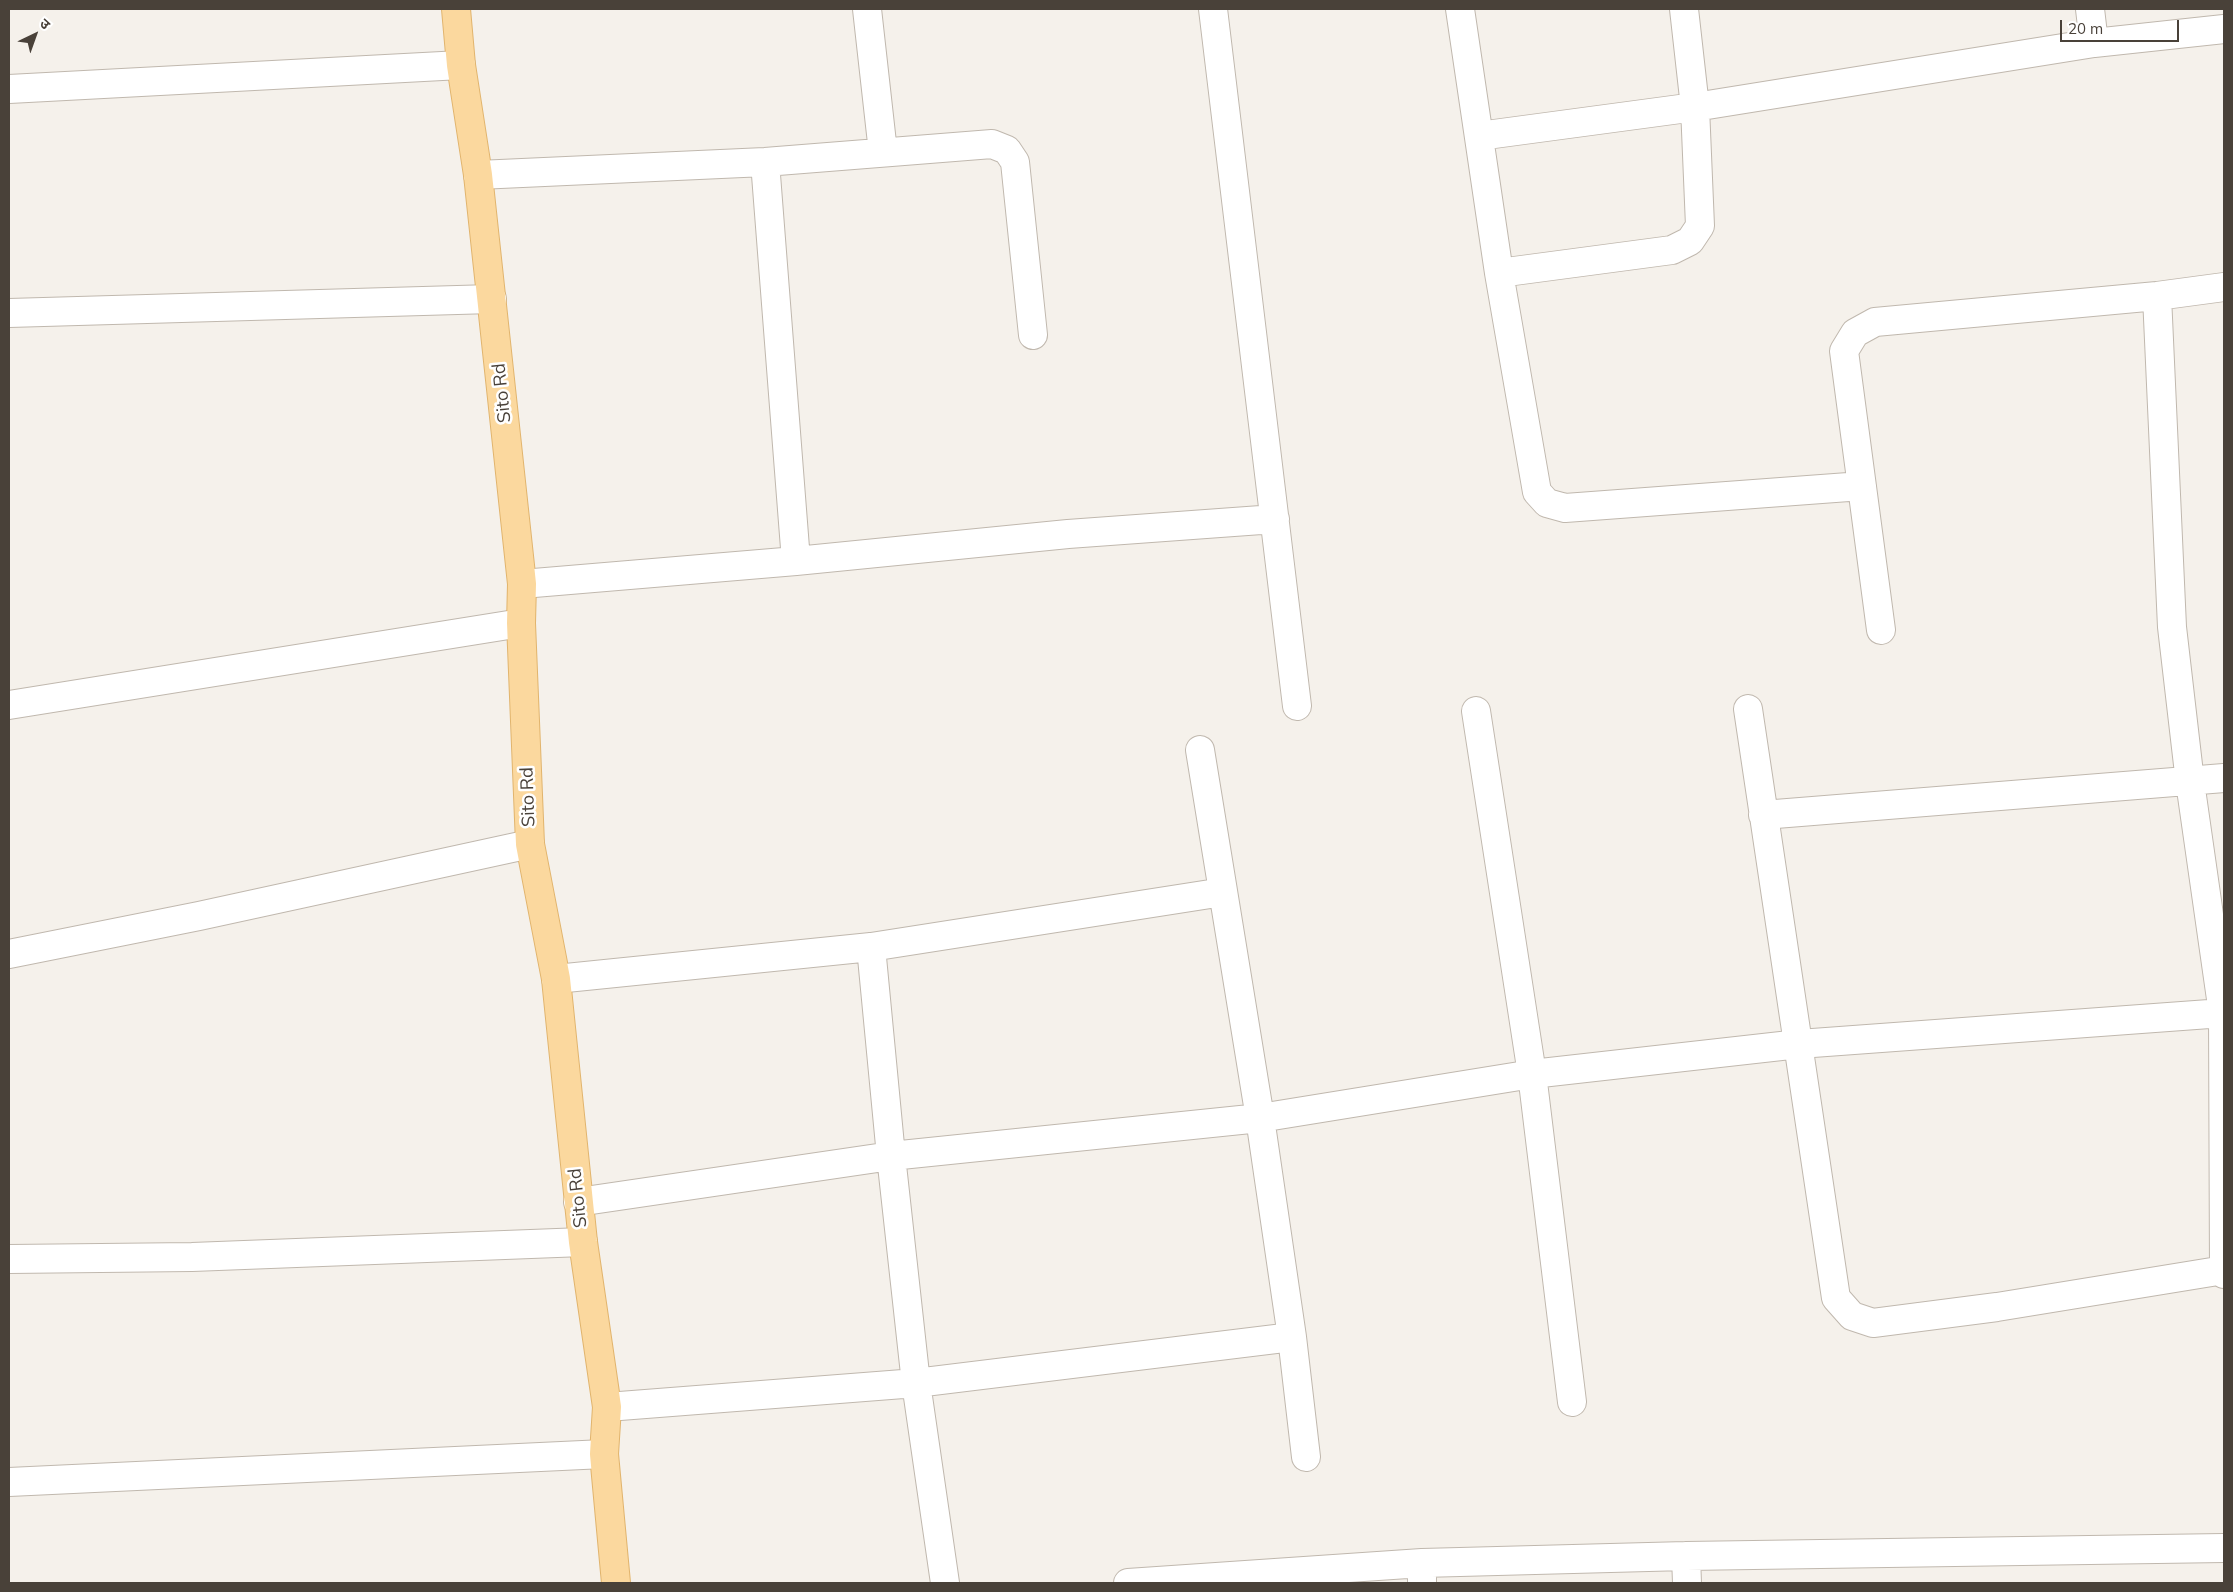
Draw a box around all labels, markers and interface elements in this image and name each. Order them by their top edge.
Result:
north arrow [10,10,60,60]
scale bar [2063,10,2182,42]
text: उ [36,14,54,33]
text: 20 m [2068,19,2103,38]
street label: Sito Rd [488,362,516,424]
street label: Sito Rd [516,767,540,827]
street label: Sito Rd [564,1167,592,1229]

